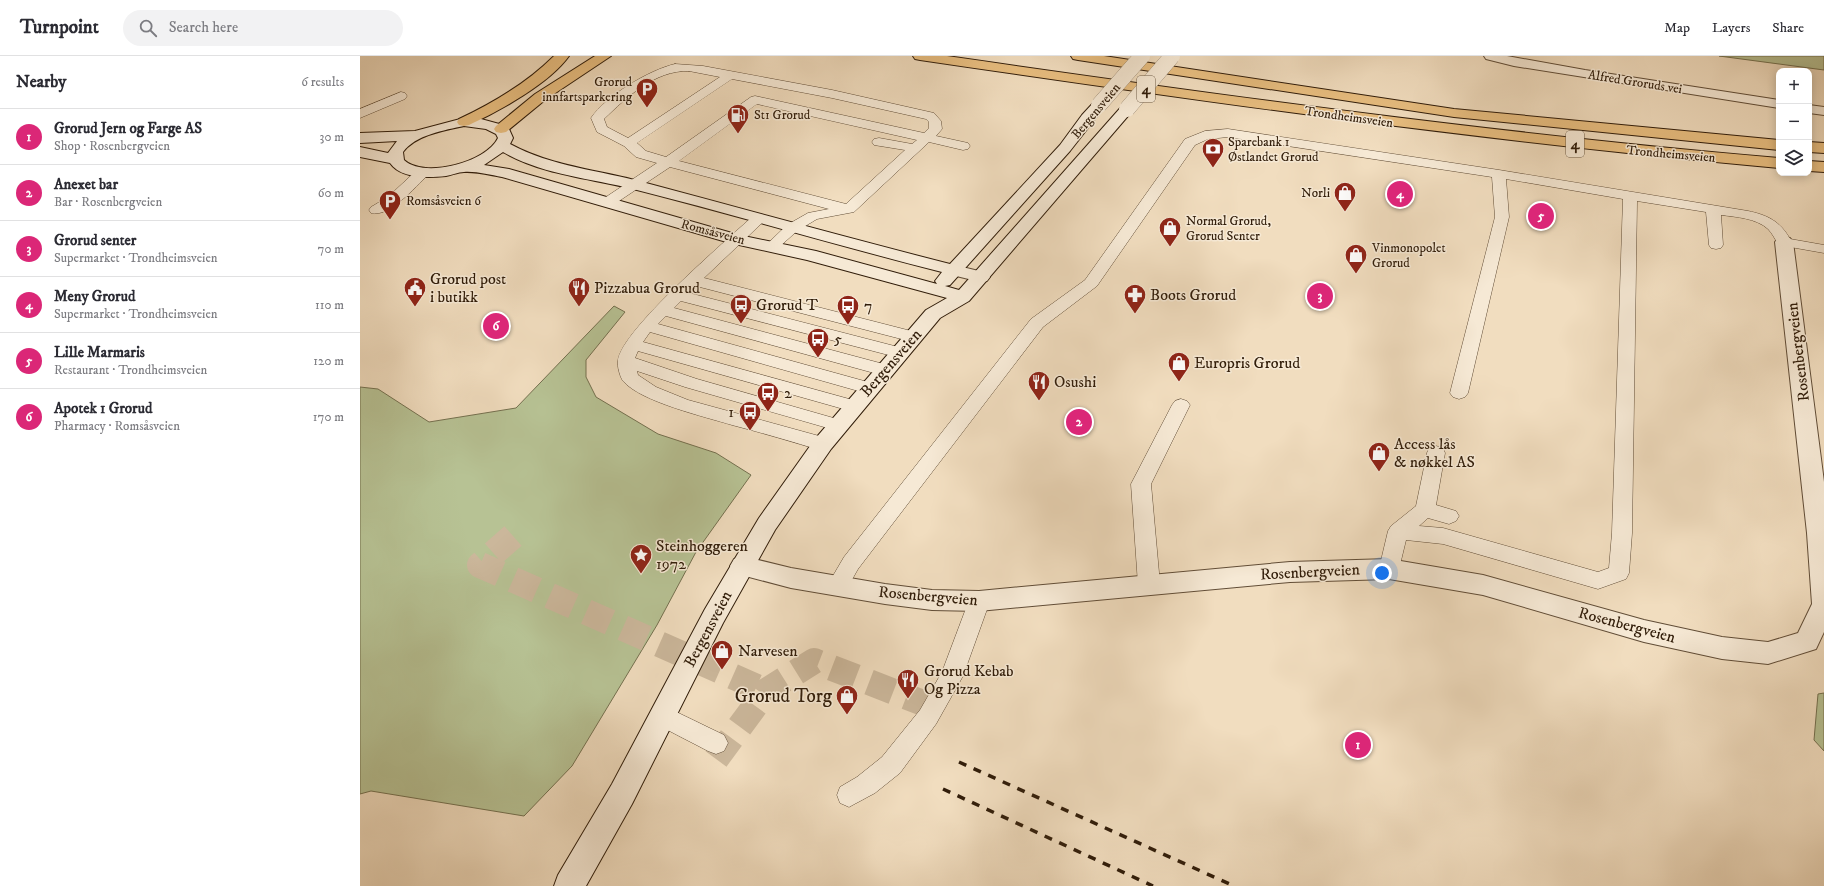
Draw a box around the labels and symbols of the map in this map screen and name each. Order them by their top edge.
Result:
street label: Alfred Groruds vei [1587,67,1683,97]
place label: Grorud innfartsparkering [542,74,633,105]
parking icon: Grorud innfartsparkering [634,76,660,109]
road number: 4 [1137,76,1155,102]
street label: Bergensveien [1068,80,1124,142]
fuel station icon: St1 Grorud [725,102,751,135]
street label: Trondheimsveien [1304,103,1394,131]
place label: St1 Grorud [754,107,811,123]
road number: 4 [1566,131,1584,157]
place label: Sparebank 1 Østlandet Grorud [1228,134,1319,165]
bank icon: Sparebank 1 Østlandet Grorud [1200,136,1226,169]
street label: Trondheimsveien [1626,142,1716,166]
pin: 4 [1387,179,1413,209]
shop icon: Norli [1332,180,1358,213]
place label: Norli [1301,185,1330,201]
parking icon: Romsåsveien 6 [377,188,403,221]
place label: Romsåsveien 6 [406,193,482,209]
pin: 5 [1528,201,1554,231]
place label: Normal Grorud, Grorud Senter [1186,213,1271,244]
shop icon: Normal Grorud, Grorud Senter [1157,215,1183,248]
street label: Romsåsveien [679,216,747,248]
place label: Vinmonopolet Grorud [1371,240,1446,271]
shop icon: Vinmonopolet Grorud [1343,242,1369,275]
place label: Grorud post i butikk [430,269,506,307]
public building icon: Grorud post i butikk [402,275,428,308]
restaurant icon: Pizzabua Grorud [566,275,592,308]
place label: Pizzabua Grorud [594,278,700,298]
pin: 3 [1307,281,1333,311]
pharmacy icon: Boots Grorud [1122,282,1148,315]
place label: Boots Grorud [1150,285,1236,305]
bus stop icon: Grorud T [728,292,754,325]
bus stop icon: 7 [835,293,861,326]
place label: Grorud T [756,295,818,315]
place label: 7 [864,296,872,316]
street label: Rosenbergveien [1782,301,1814,403]
pin: 6 [483,311,509,341]
street label: Bergensveien [856,324,926,401]
bus stop icon: 5 [805,326,831,359]
place label: 5 [834,329,842,349]
shop icon: Europris Grorud [1166,350,1192,383]
place label: Europris Grorud [1194,353,1300,373]
restaurant icon: Osushi [1026,369,1052,402]
place label: Osushi [1054,372,1096,392]
bus stop icon: 2 [755,380,781,413]
place label: 2 [784,383,792,403]
bus stop icon: 1 [737,399,763,432]
place label: 1 [728,402,734,422]
pin: 2 [1066,407,1092,437]
place label: Access lås & nøkkel AS [1394,434,1475,472]
shop icon: Access lås & nøkkel AS [1366,440,1392,473]
place label: Steinhoggeren 1972 [656,536,749,574]
place icon: Steinhoggeren 1972 [628,542,654,575]
street label: Rosenbergveien [1260,559,1361,585]
your location [1372,563,1392,583]
street label: Rosenbergveien [877,582,979,610]
street label: Bergensveien [680,587,737,671]
street label: Rosenbergveien [1576,602,1678,648]
shop icon: Narvesen [709,638,735,671]
place label: Narvesen [738,641,798,661]
place label: Grorud Kebab Og Pizza [924,661,1013,699]
restaurant icon: Grorud Kebab Og Pizza [895,667,921,700]
shop icon: Grorud Torg [834,683,860,716]
place label: Grorud Torg [735,685,833,708]
pin: 1 [1345,730,1371,760]

